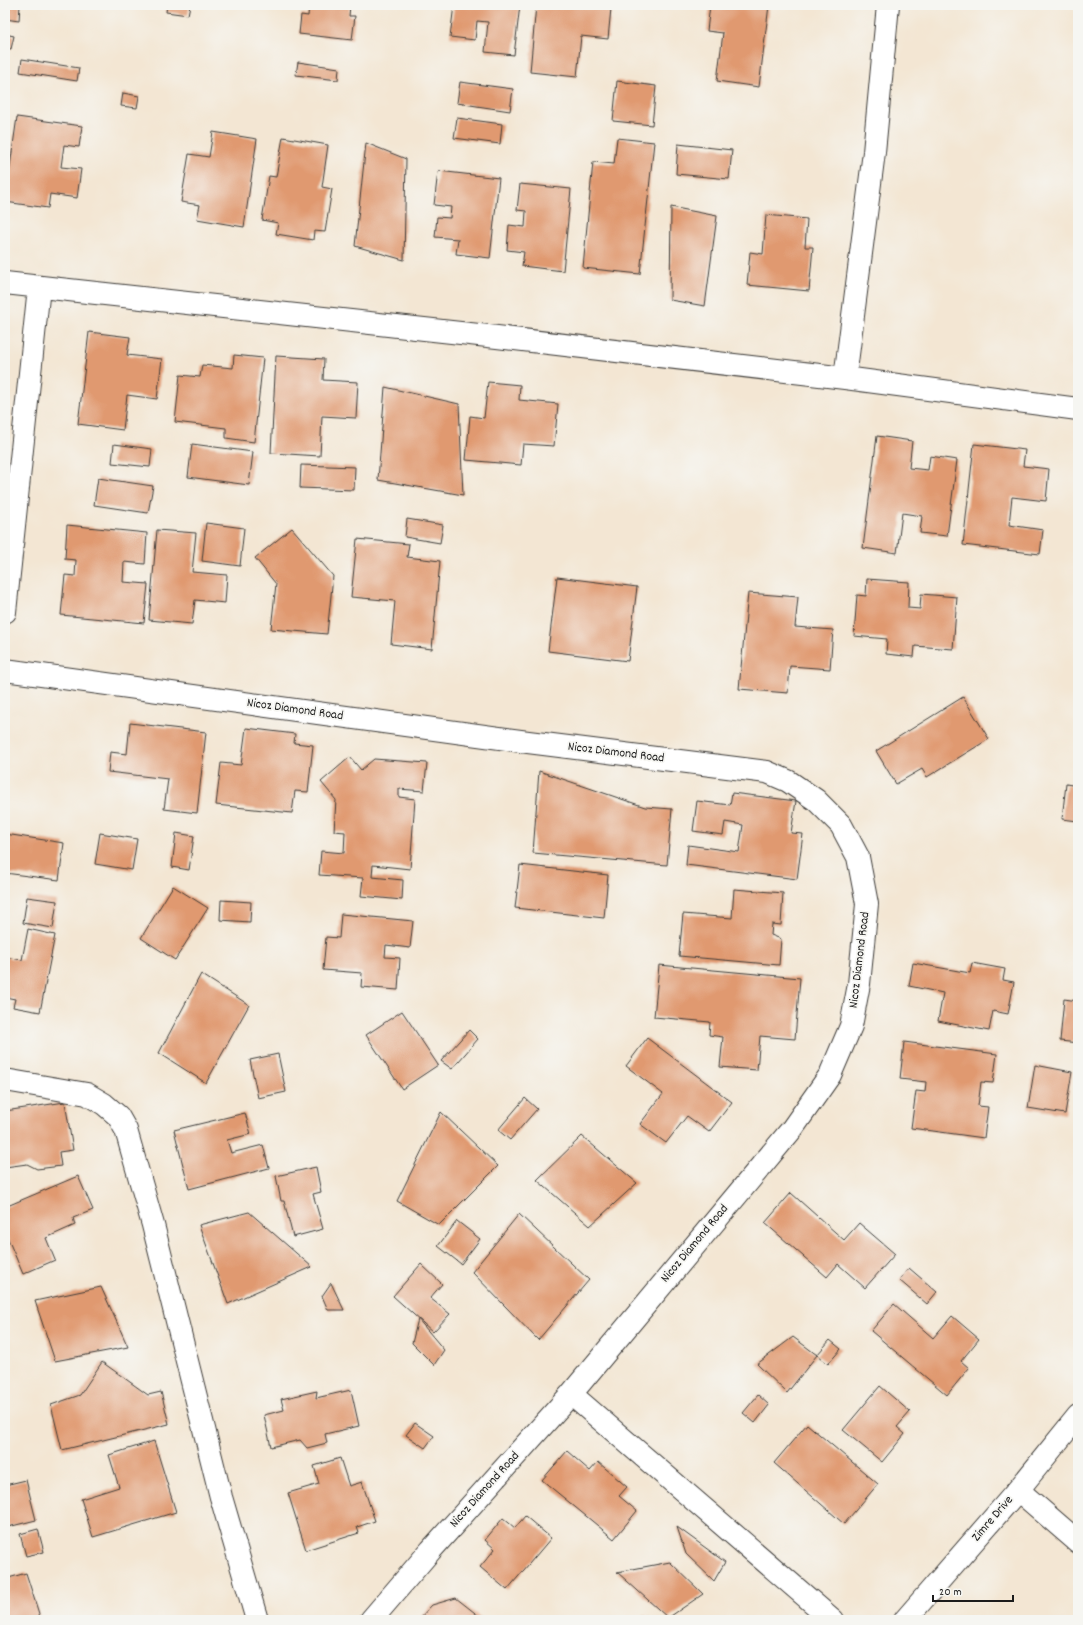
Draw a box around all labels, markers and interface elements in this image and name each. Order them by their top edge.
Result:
street label: Nicoz Diamond Road [246,694,344,726]
street label: Nicoz Diamond Road [567,738,665,768]
street label: Nicoz Diamond Road [845,911,875,1009]
street label: Nicoz Diamond Road [657,1201,733,1287]
street label: Nicoz Diamond Road [445,1448,525,1532]
street label: Zimre Drive [968,1492,1019,1546]
scale bar [933,1577,1013,1603]
text: 20 m [939,1584,962,1601]

